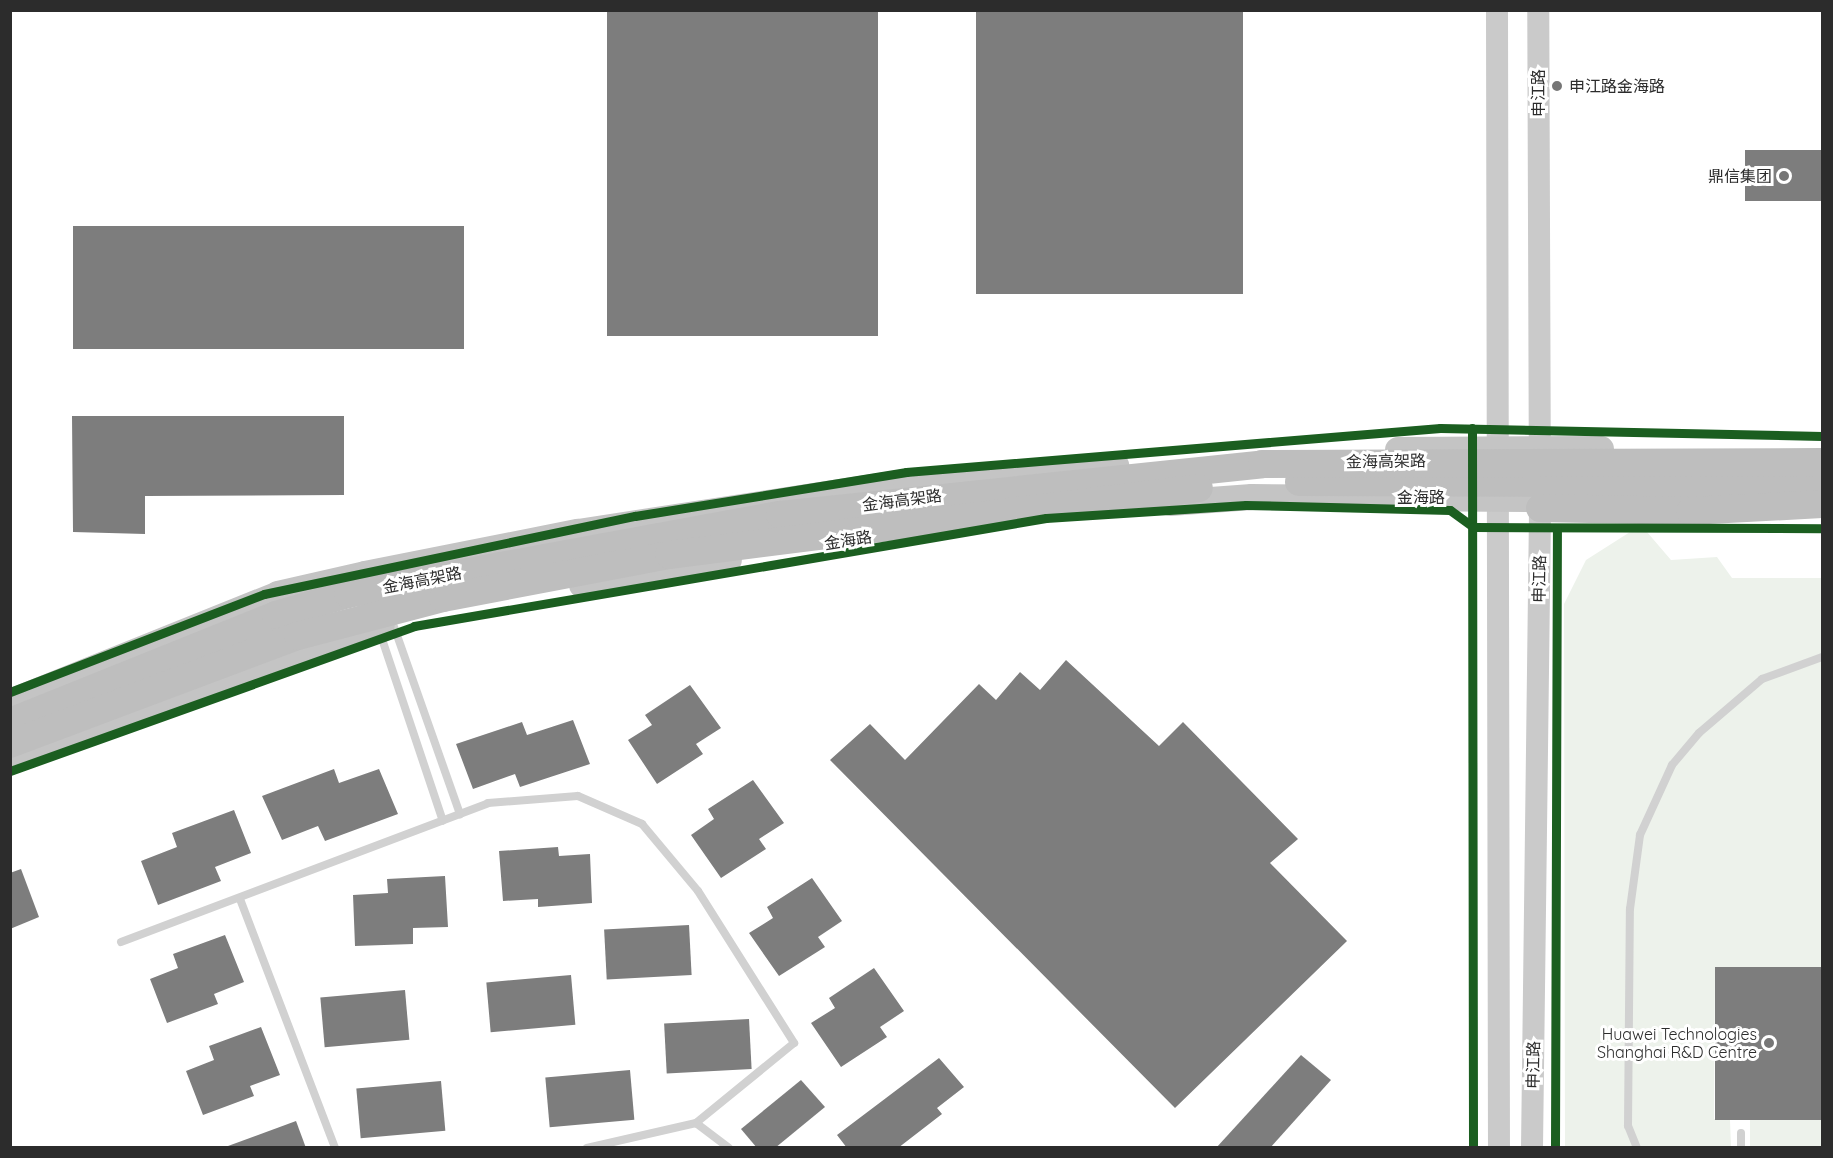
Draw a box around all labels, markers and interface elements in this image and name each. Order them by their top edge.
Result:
street label: 申江路 [1528,69,1548,117]
place label: 申江路金海路 [1569,76,1665,96]
marker: 申江路金海路 [1550,79,1564,93]
place label: 鼎信集团 [1708,166,1772,186]
marker: 鼎信集团 [1777,169,1791,183]
street label: 金海高架路 [1346,451,1426,471]
street label: 金海高架路 [861,486,943,514]
street label: 金海路 [1397,487,1445,507]
street label: 金海路 [823,527,873,553]
street label: 申江路 [1529,555,1549,603]
street label: 金海高架路 [381,563,463,597]
place label: Huawei Technologies Shanghai R&D Centre [1597,1024,1757,1062]
marker: Huawei Technologies Shanghai R&D Centre [1762,1036,1776,1050]
street label: 申江路 [1523,1041,1543,1089]

